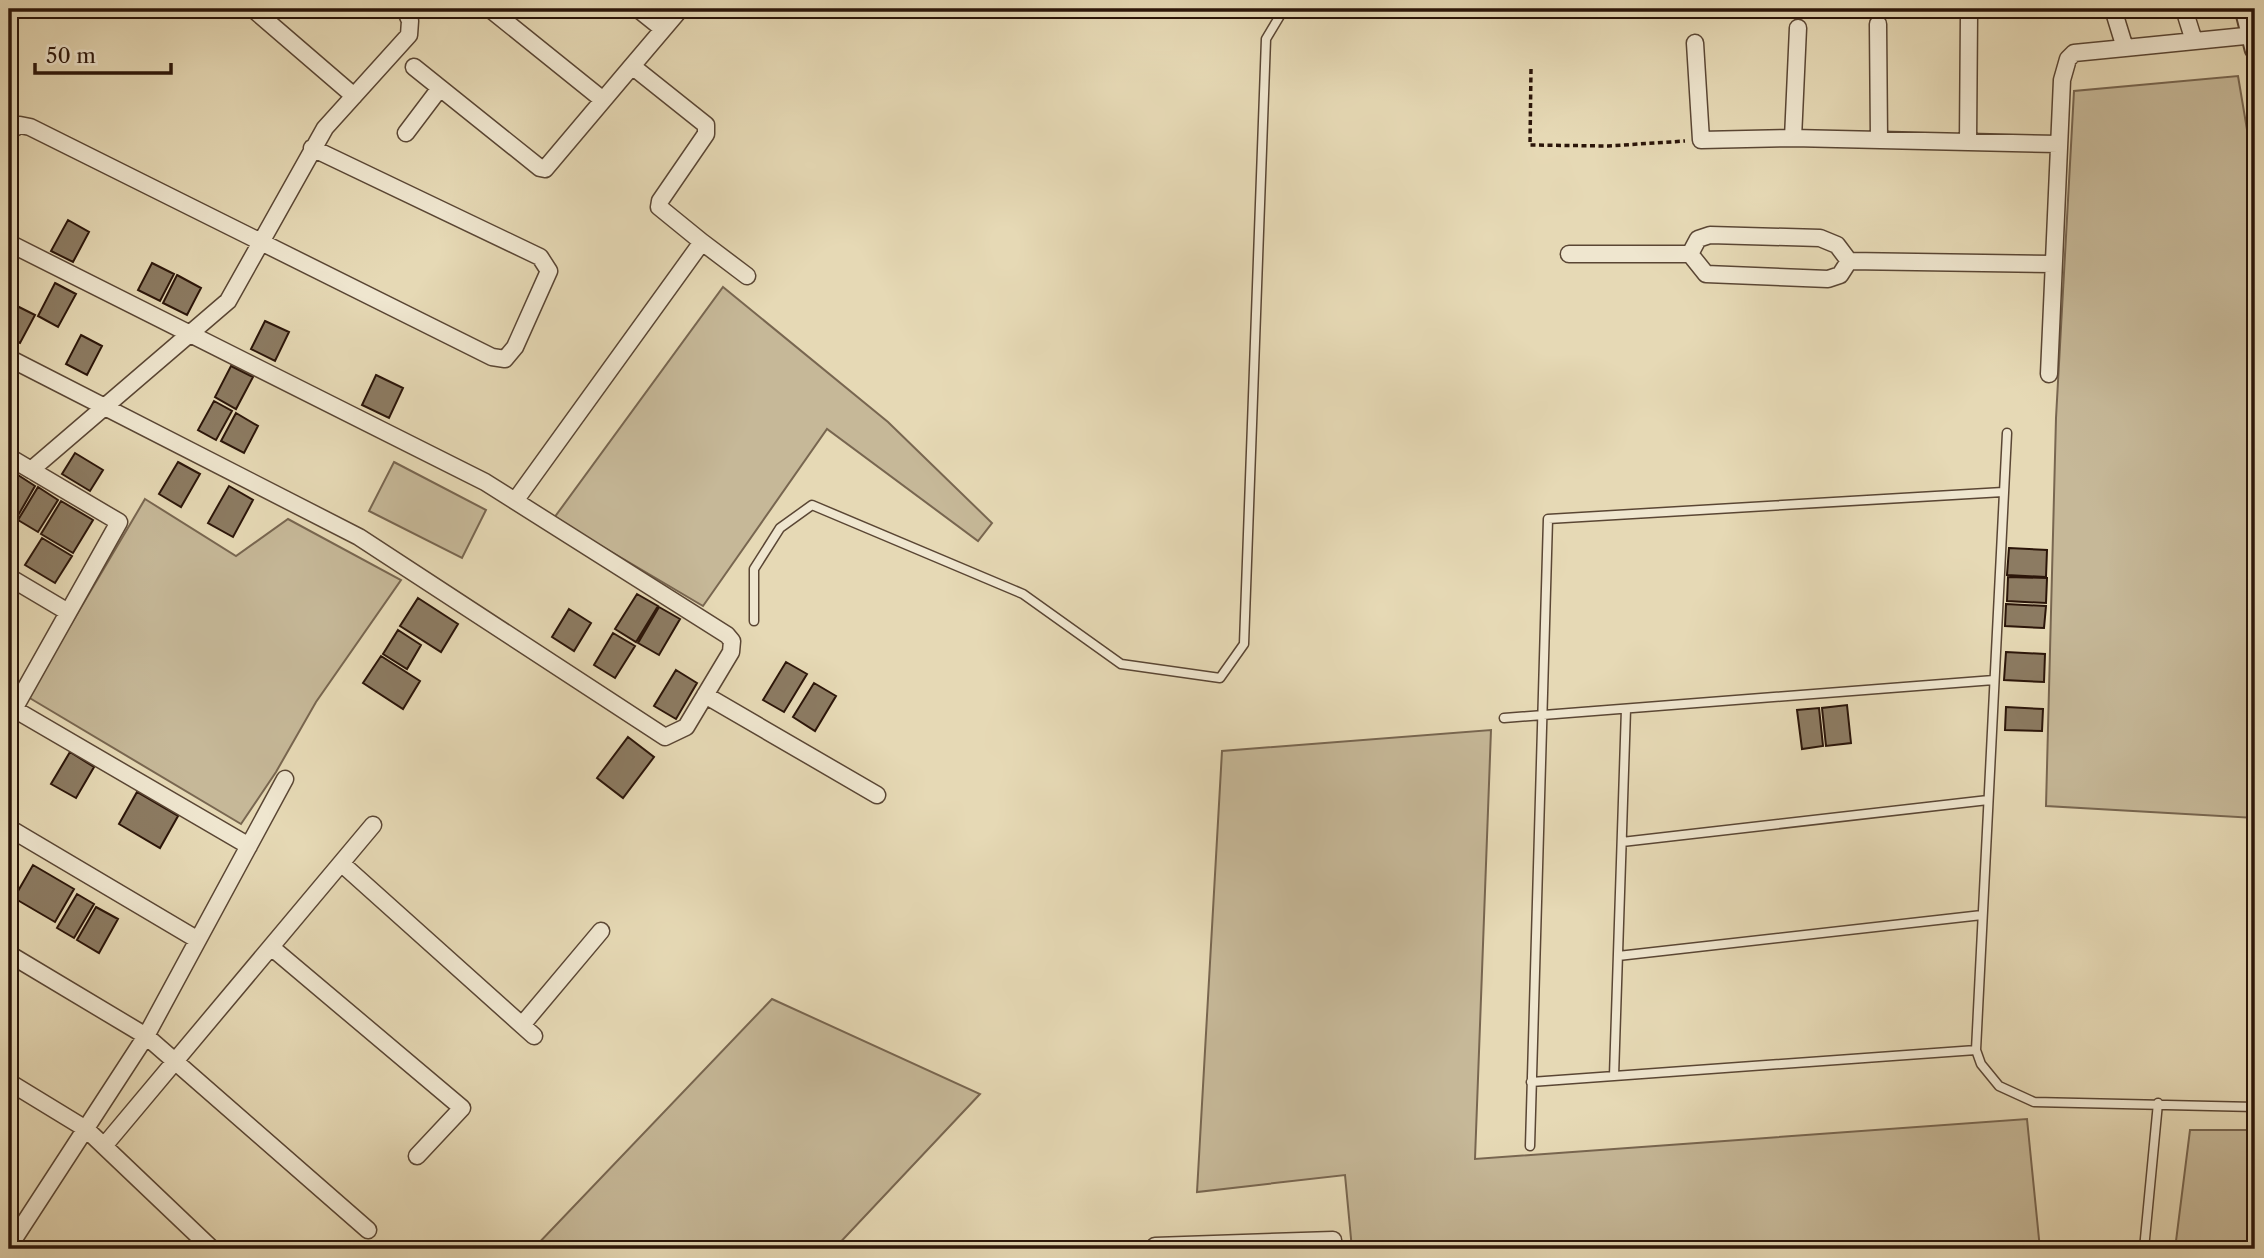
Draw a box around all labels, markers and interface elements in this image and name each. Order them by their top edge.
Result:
scale bar [35,32,172,76]
text: 50 m [46,43,96,68]

